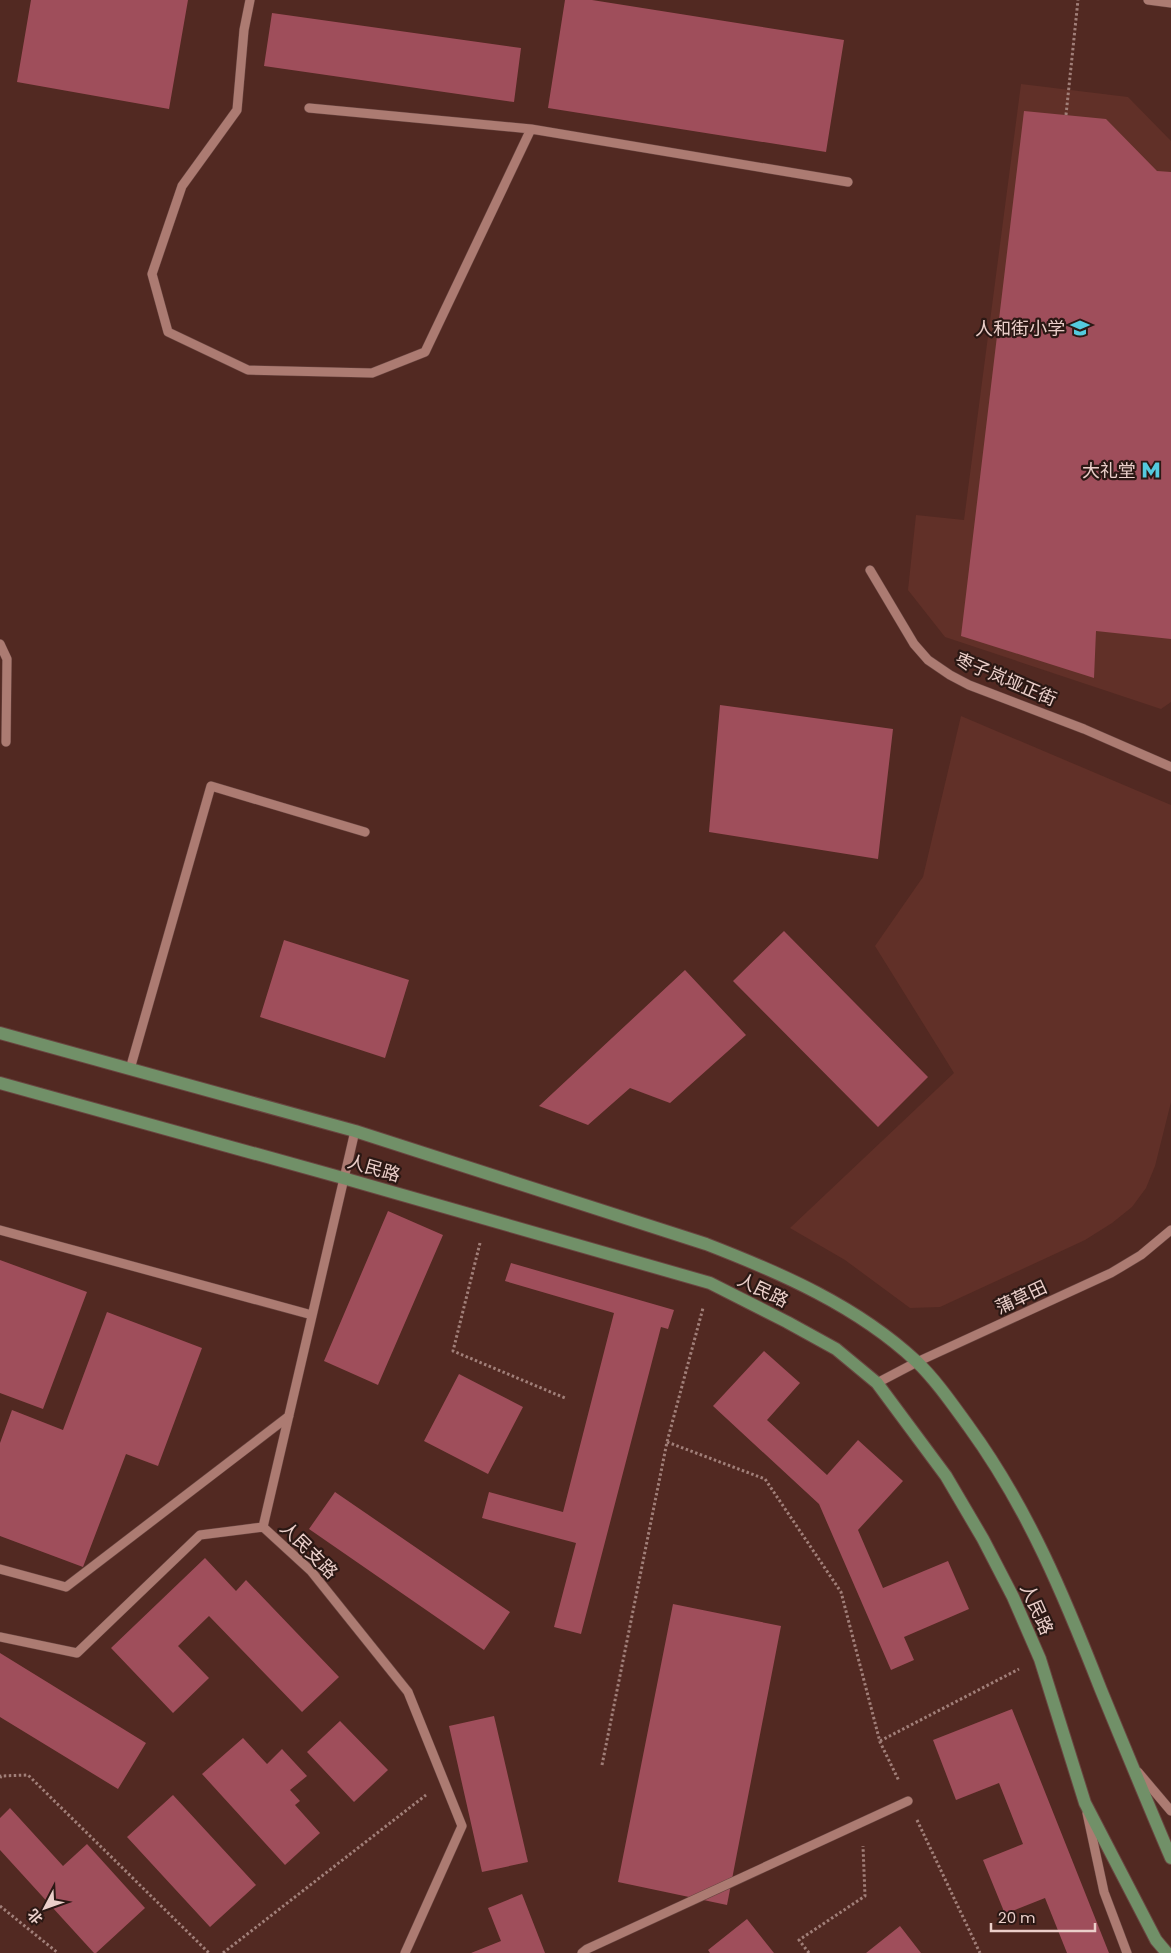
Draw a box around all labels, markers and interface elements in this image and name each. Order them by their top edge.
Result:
place label: 人和街小学 [975,316,1065,341]
school or university icon: 人和街小学 [1069,317,1091,339]
place label: 大礼堂 [1082,458,1136,483]
metro station icon: 大礼堂 [1140,459,1162,481]
street label: 枣子岚垭正街 [951,646,1061,712]
street label: 人民路 [345,1149,403,1187]
street label: 人民路 [733,1267,793,1313]
street label: 蒲草田 [991,1274,1051,1320]
street label: 人民支路 [275,1516,343,1584]
street label: 人民路 [1015,1579,1059,1639]
north arrow [20,1883,70,1933]
scale bar [991,1900,1095,1932]
text: 北 [23,1905,47,1928]
text: 20 m [998,1907,1036,1928]

